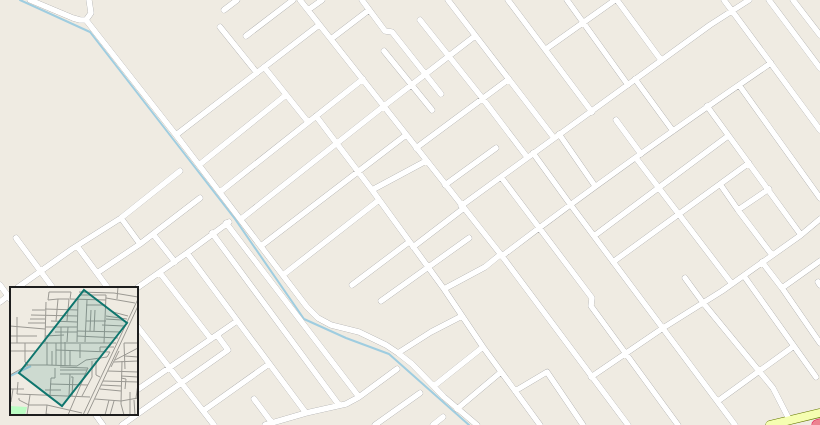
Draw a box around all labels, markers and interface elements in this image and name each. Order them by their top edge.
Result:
inset map [10,287,138,415]

